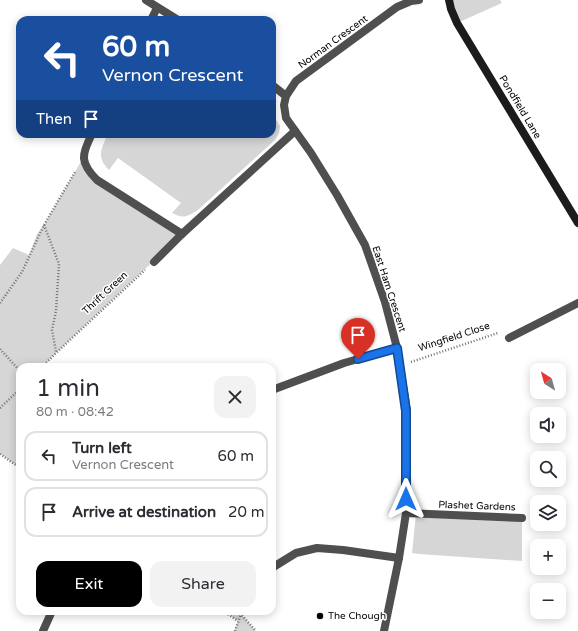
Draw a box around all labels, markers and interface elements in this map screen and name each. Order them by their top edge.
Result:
street label: Norman Crescent [296,13,370,71]
text: 60 m [102,30,170,64]
icon: left [36,32,88,84]
text: Vernon Crescent [102,64,243,86]
street label: Pondfield Lane [496,73,544,141]
icon: arrive [80,108,102,130]
text: Then [36,110,72,128]
street label: East Ham Crescent [369,244,409,334]
street label: Thrift Green [80,269,130,317]
pin [341,318,375,359]
street label: Wingfield Close [417,320,492,354]
icon: arrive [347,324,369,346]
north arrow [530,363,566,399]
map controls [530,363,566,619]
text: 1 min [36,374,100,403]
button: close [214,376,256,418]
text: 80 m · 08:42 [36,404,114,420]
button: sound [530,407,566,443]
text: Turn left [72,439,132,457]
icon: left [38,445,60,467]
text: 60 m [217,447,254,465]
button: search [530,451,566,487]
text: Vernon Crescent [72,457,174,473]
position arrow [385,478,427,520]
button: layers [530,495,566,531]
street label: Plashet Gardens [438,499,516,513]
icon: arrive [38,501,60,523]
text: Arrive at destination [72,503,216,521]
text: 20 m [228,503,265,521]
button: + [530,539,566,575]
button: Exit [36,561,142,607]
button: Share [150,561,256,607]
button: − [530,583,566,619]
place label: The Chough [328,610,386,622]
marker: The Chough [315,611,325,621]

